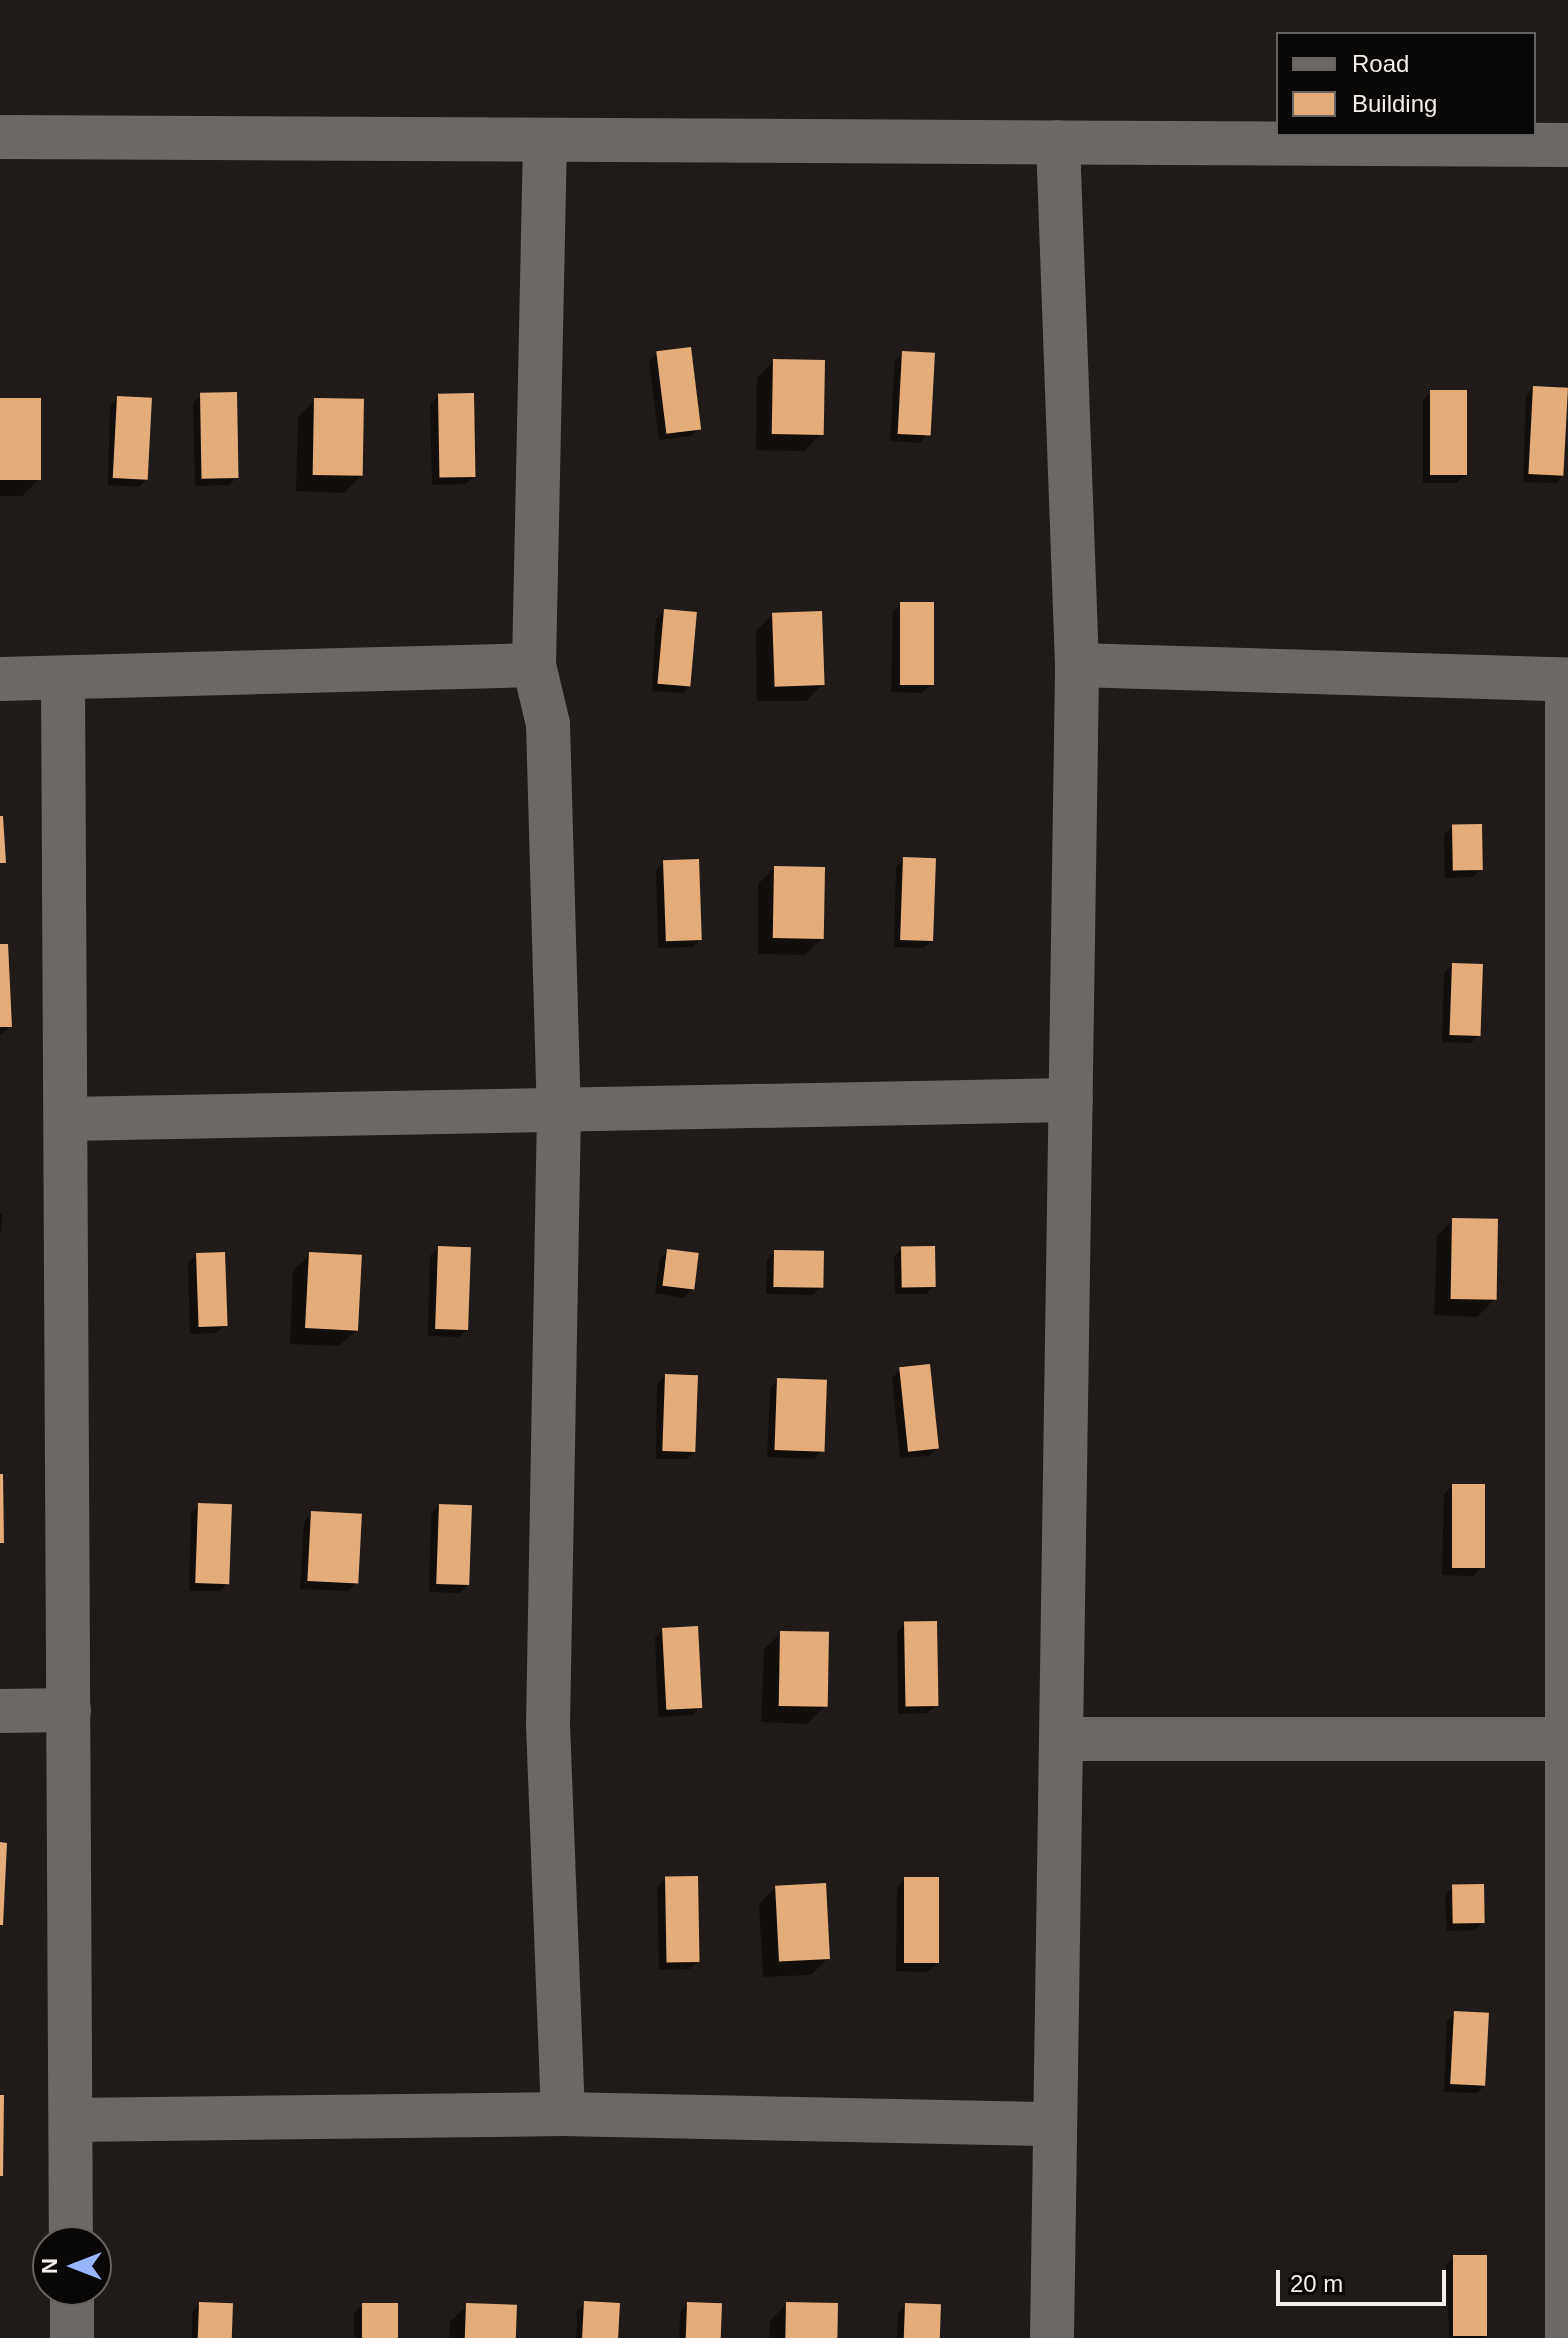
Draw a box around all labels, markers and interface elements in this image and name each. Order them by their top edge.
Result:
legend [1276,32,1536,136]
text: Road [1352,50,1409,77]
text: Building [1352,90,1437,117]
north arrow [32,2226,112,2306]
scale bar [1280,2254,1450,2304]
text: N [37,2258,62,2274]
text: 20 m [1290,2270,1343,2297]

